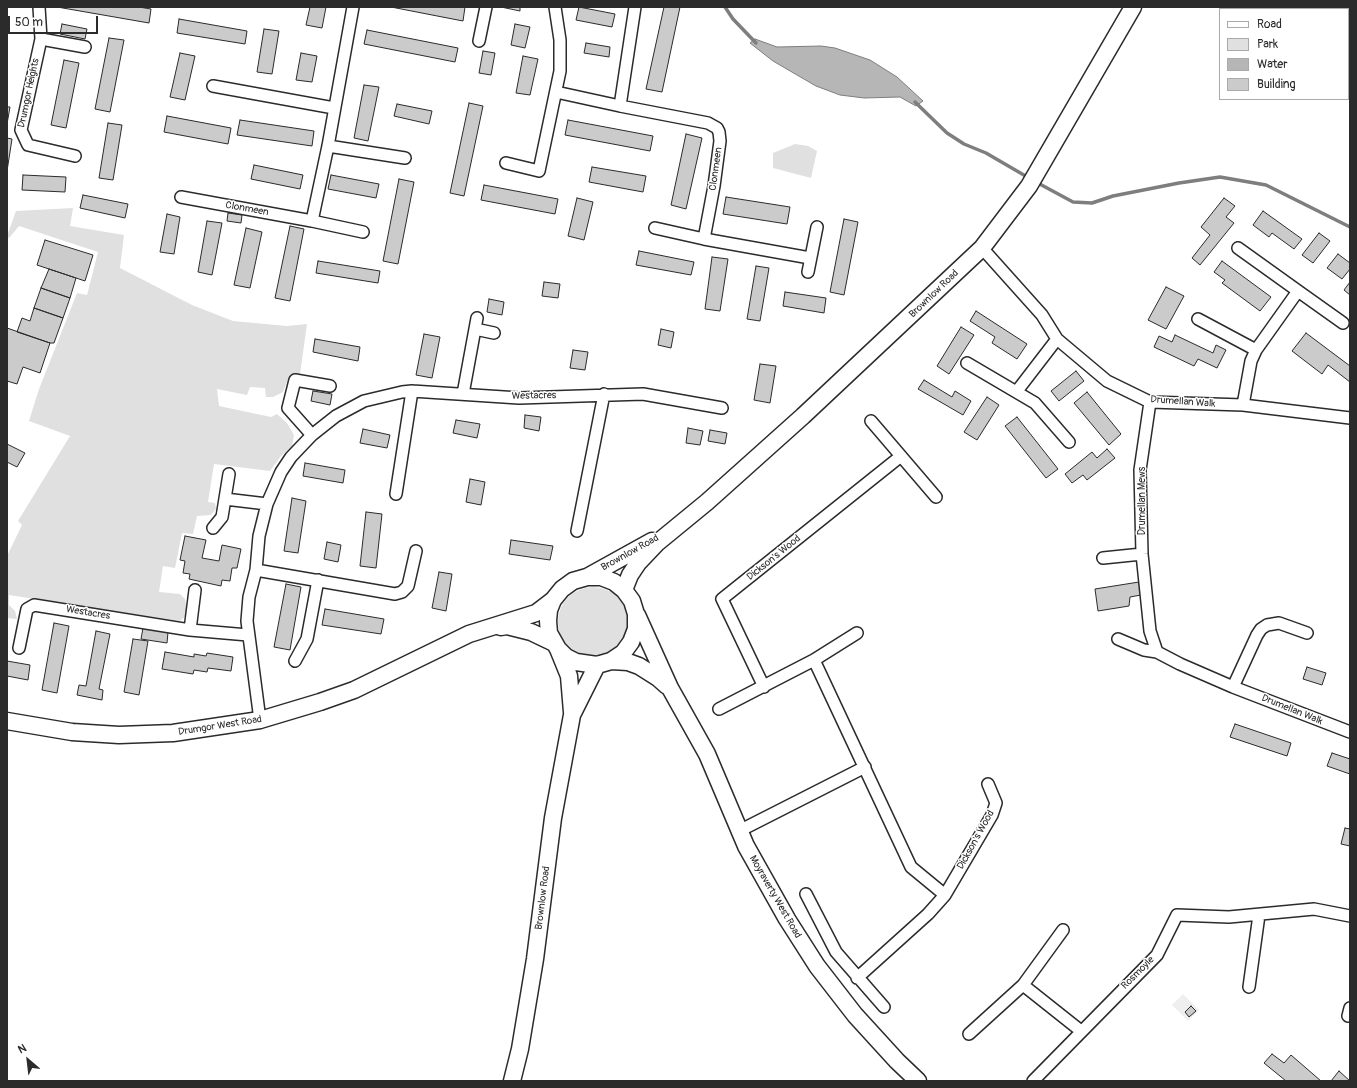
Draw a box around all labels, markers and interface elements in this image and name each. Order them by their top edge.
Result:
scale bar [10,8,100,34]
legend [1219,8,1349,100]
text: 50 m [15,15,43,30]
text: Road [1257,17,1282,32]
text: Park [1257,37,1278,52]
street label: Drumgor Heights [16,57,42,129]
text: Water [1257,57,1288,72]
text: Building [1257,77,1296,92]
street label: Clonmeen [707,147,725,191]
street label: Clonmeen [224,199,270,219]
street label: Brownlow Road [907,267,961,321]
street label: Westacres [512,390,556,402]
street label: Drumellan Walk [1150,394,1216,410]
street label: Drumellan Mews [1136,467,1148,535]
street label: Brownlow Road [599,532,661,574]
street label: Dickson's Wood [745,533,803,583]
street label: Westacres [65,604,111,622]
street label: Drumellan Walk [1260,692,1324,728]
street label: Drumgor West Road [177,713,263,739]
street label: Dickson's Wood [955,808,997,872]
street label: Moyraverty West Road [746,854,804,940]
street label: Brownlow Road [533,866,553,930]
street label: Rosmoyle [1119,954,1157,992]
north arrow [8,1040,48,1080]
text: N [16,1041,28,1056]

